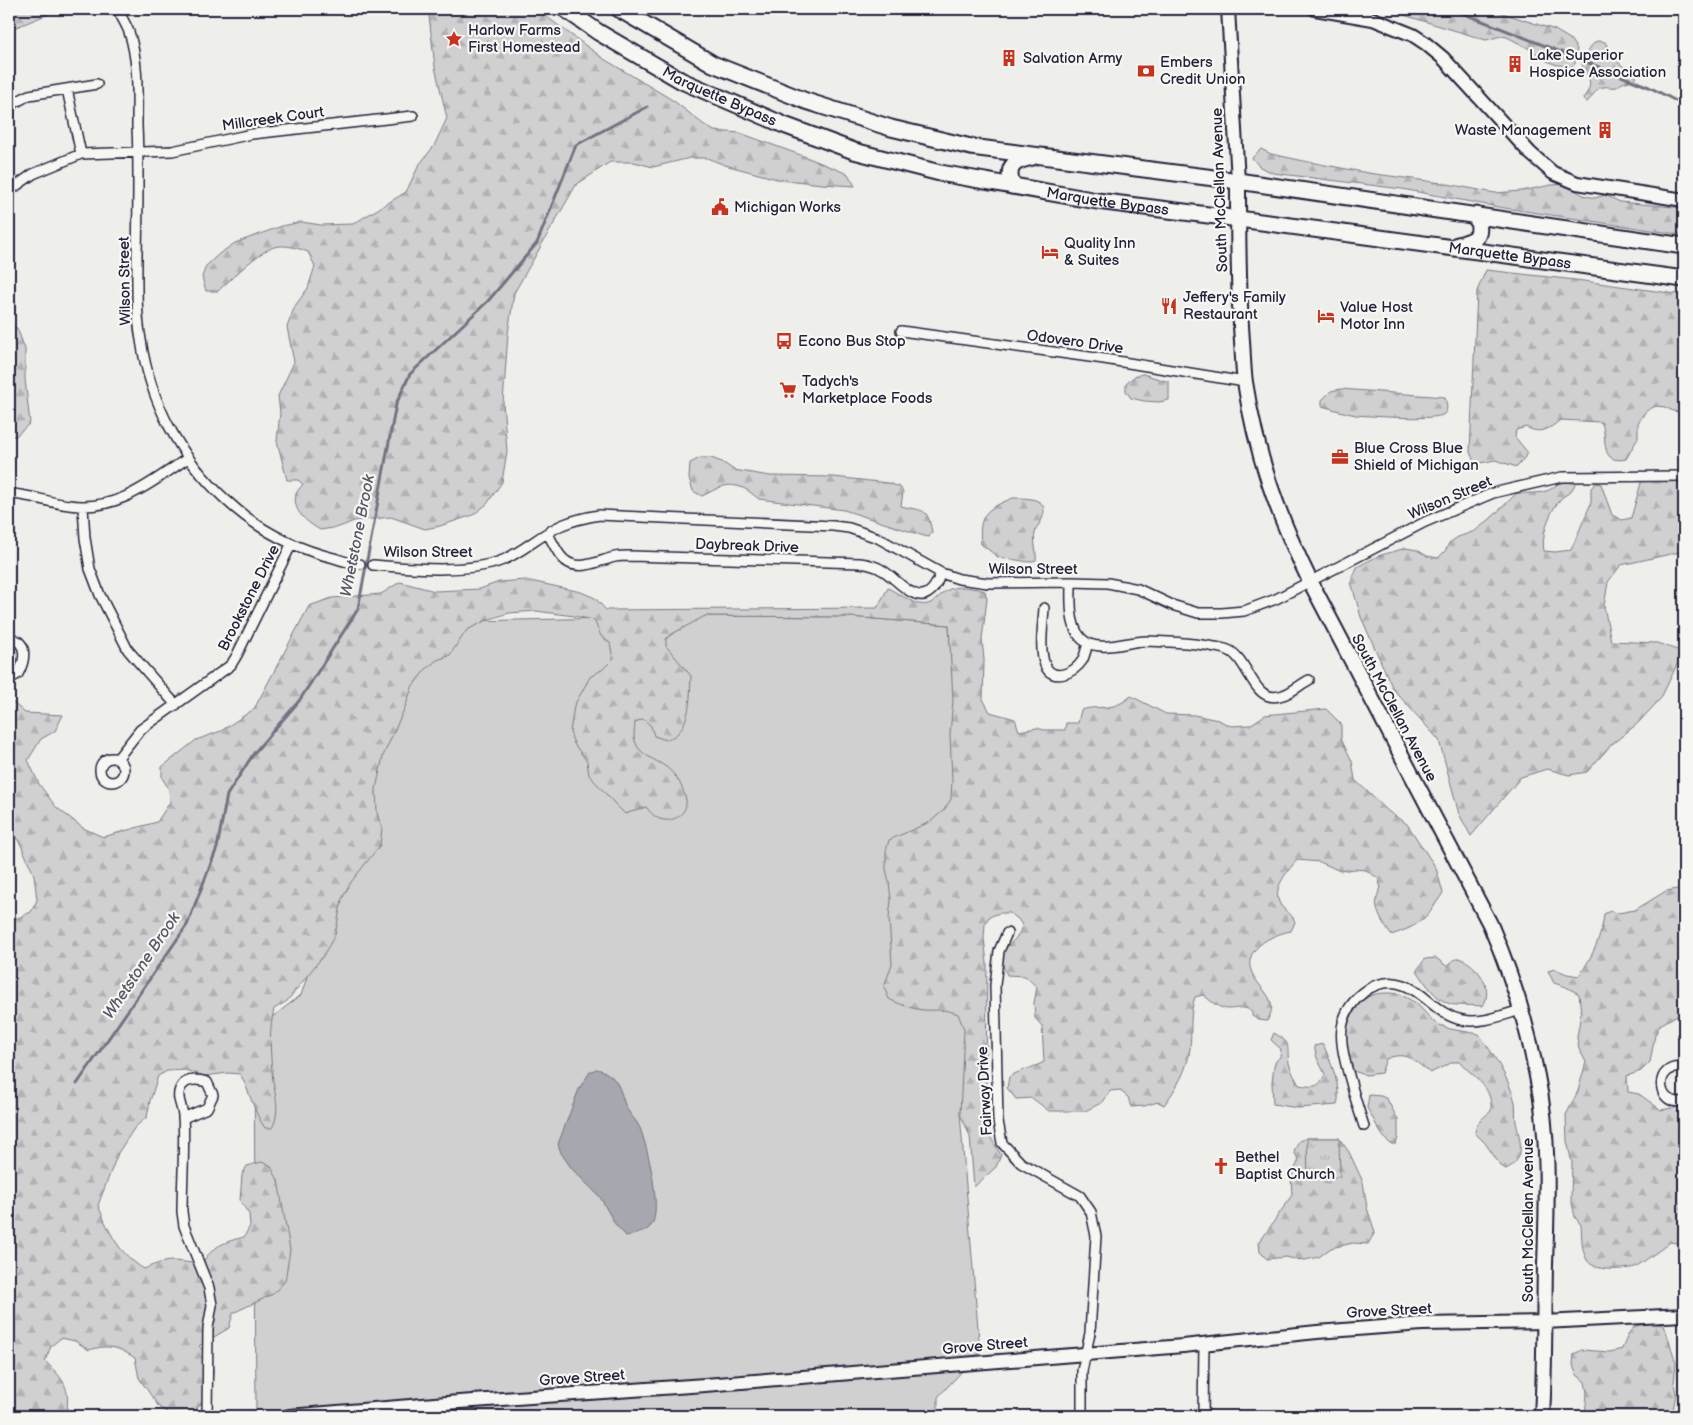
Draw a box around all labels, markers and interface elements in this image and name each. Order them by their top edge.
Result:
place label: Harlow Farms First Homestead [468,21,580,57]
place icon: Harlow Farms First Homestead [444,29,464,49]
place label: Lake Superior Hospice Association [1529,46,1666,82]
building icon: Salvation Army [999,48,1019,68]
place label: Salvation Army [1023,49,1123,68]
place label: Embers Credit Union [1160,53,1245,89]
building icon: Lake Superior Hospice Association [1505,54,1525,74]
bank icon: Embers Credit Union [1136,61,1156,81]
street label: Marquette Bypass [659,62,780,130]
street label: Millcreek Court [221,102,326,136]
street label: South McClellan Avenue [1208,107,1232,272]
building icon: Waste Management [1595,120,1615,140]
place label: Waste Management [1455,121,1591,140]
street label: Marquette Bypass [1045,183,1170,220]
public building icon: Michigan Works [710,197,730,217]
place label: Michigan Works [734,198,841,217]
place label: Quality Inn & Suites [1064,234,1135,270]
street label: Wilson Street [115,236,135,326]
street label: Marquette Bypass [1447,238,1573,273]
hotel icon: Quality Inn & Suites [1040,242,1060,262]
place label: Jeffery's Family Restaurant [1183,288,1286,324]
restaurant icon: Jeffery's Family Restaurant [1159,296,1179,316]
place label: Value Host Motor Inn [1340,298,1413,334]
hotel icon: Value Host Motor Inn [1316,306,1336,326]
street label: Odovero Drive [1026,326,1125,358]
bus stop icon: Econo Bus Stop [774,331,794,351]
place label: Econo Bus Stop [798,332,906,351]
place label: Tadych's Marketplace Foods [802,372,933,408]
supermarket icon: Tadych's Marketplace Foods [778,380,798,400]
place label: Blue Cross Blue Shield of Michigan [1354,439,1479,475]
office icon: Blue Cross Blue Shield of Michigan [1330,447,1350,467]
water label: Whetstone Brook [337,472,379,599]
street label: Wilson Street [1405,472,1495,524]
street label: Daybreak Drive [695,535,799,557]
street label: Brookstone Drive [214,542,284,654]
street label: Wilson Street [383,543,473,562]
street label: Wilson Street [988,560,1078,579]
street label: South McClellan Avenue [1347,631,1441,785]
water label: Whetstone Brook [99,908,185,1023]
street label: Fairway Drive [973,1046,997,1136]
street label: South McClellan Avenue [1519,1138,1538,1302]
place label: Bethel Baptist Church [1235,1148,1335,1184]
church icon: Bethel Baptist Church [1211,1156,1231,1176]
street label: Grove Street [1346,1299,1433,1323]
street label: Grove Street [941,1333,1029,1359]
street label: Grove Street [539,1366,626,1390]

